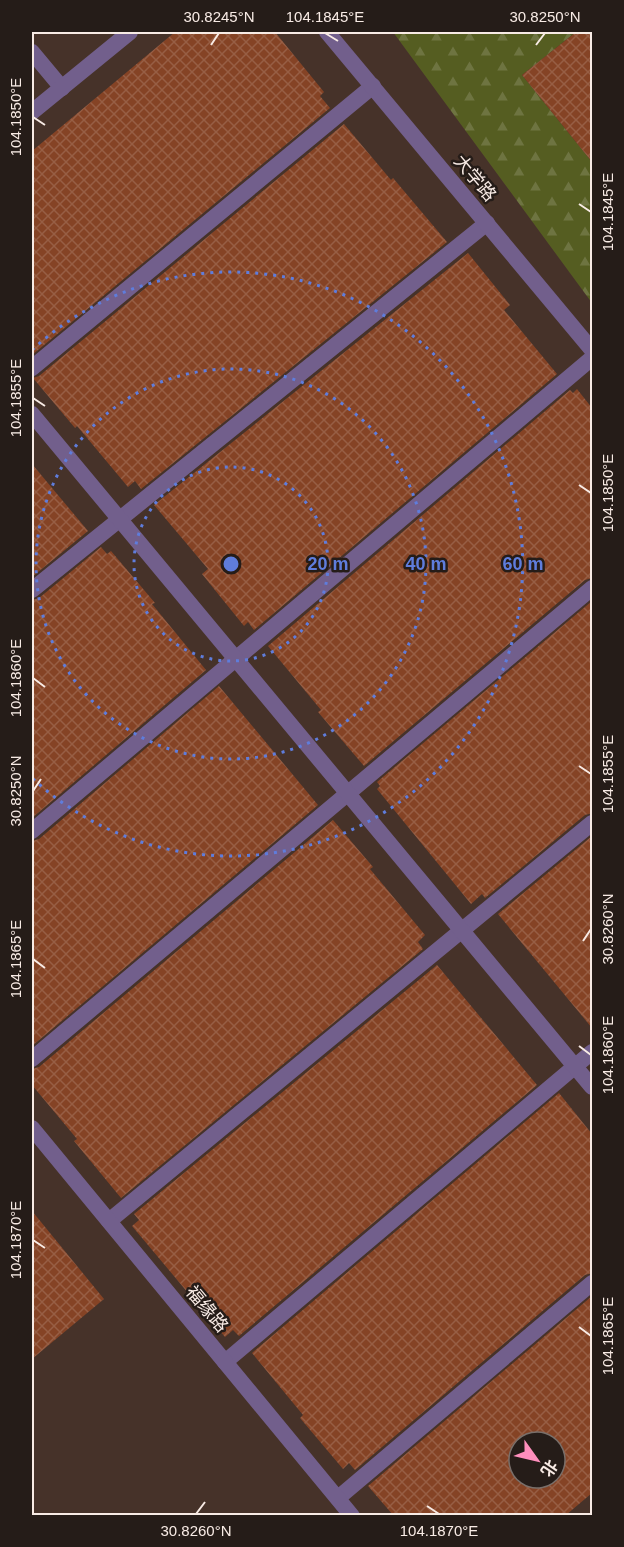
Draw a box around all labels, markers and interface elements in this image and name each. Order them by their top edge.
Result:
text: 30.8245°N [183,8,255,25]
text: 104.1845°E [286,8,364,25]
text: 30.8250°N [509,8,581,25]
text: 104.1850°E [7,78,24,156]
street label: 大学路 [450,151,500,205]
text: 104.1845°E [599,173,616,251]
text: 104.1855°E [7,359,24,437]
text: 104.1850°E [599,454,616,532]
centre of rings [221,554,241,574]
text: 20 m [307,554,349,574]
text: 40 m [405,554,447,574]
text: 60 m [502,554,544,574]
text: 104.1860°E [7,639,24,717]
text: 104.1855°E [599,735,616,813]
text: 30.8250°N [7,755,24,827]
text: 30.8260°N [599,893,616,965]
text: 104.1865°E [7,920,24,998]
text: 104.1860°E [599,1016,616,1094]
text: 104.1870°E [7,1201,24,1279]
street label: 福缘路 [182,1282,232,1336]
text: 104.1865°E [599,1297,616,1375]
north arrow [507,1430,567,1490]
text: 北 [537,1457,561,1480]
text: 30.8260°N [160,1522,232,1539]
text: 104.1870°E [400,1522,478,1539]

